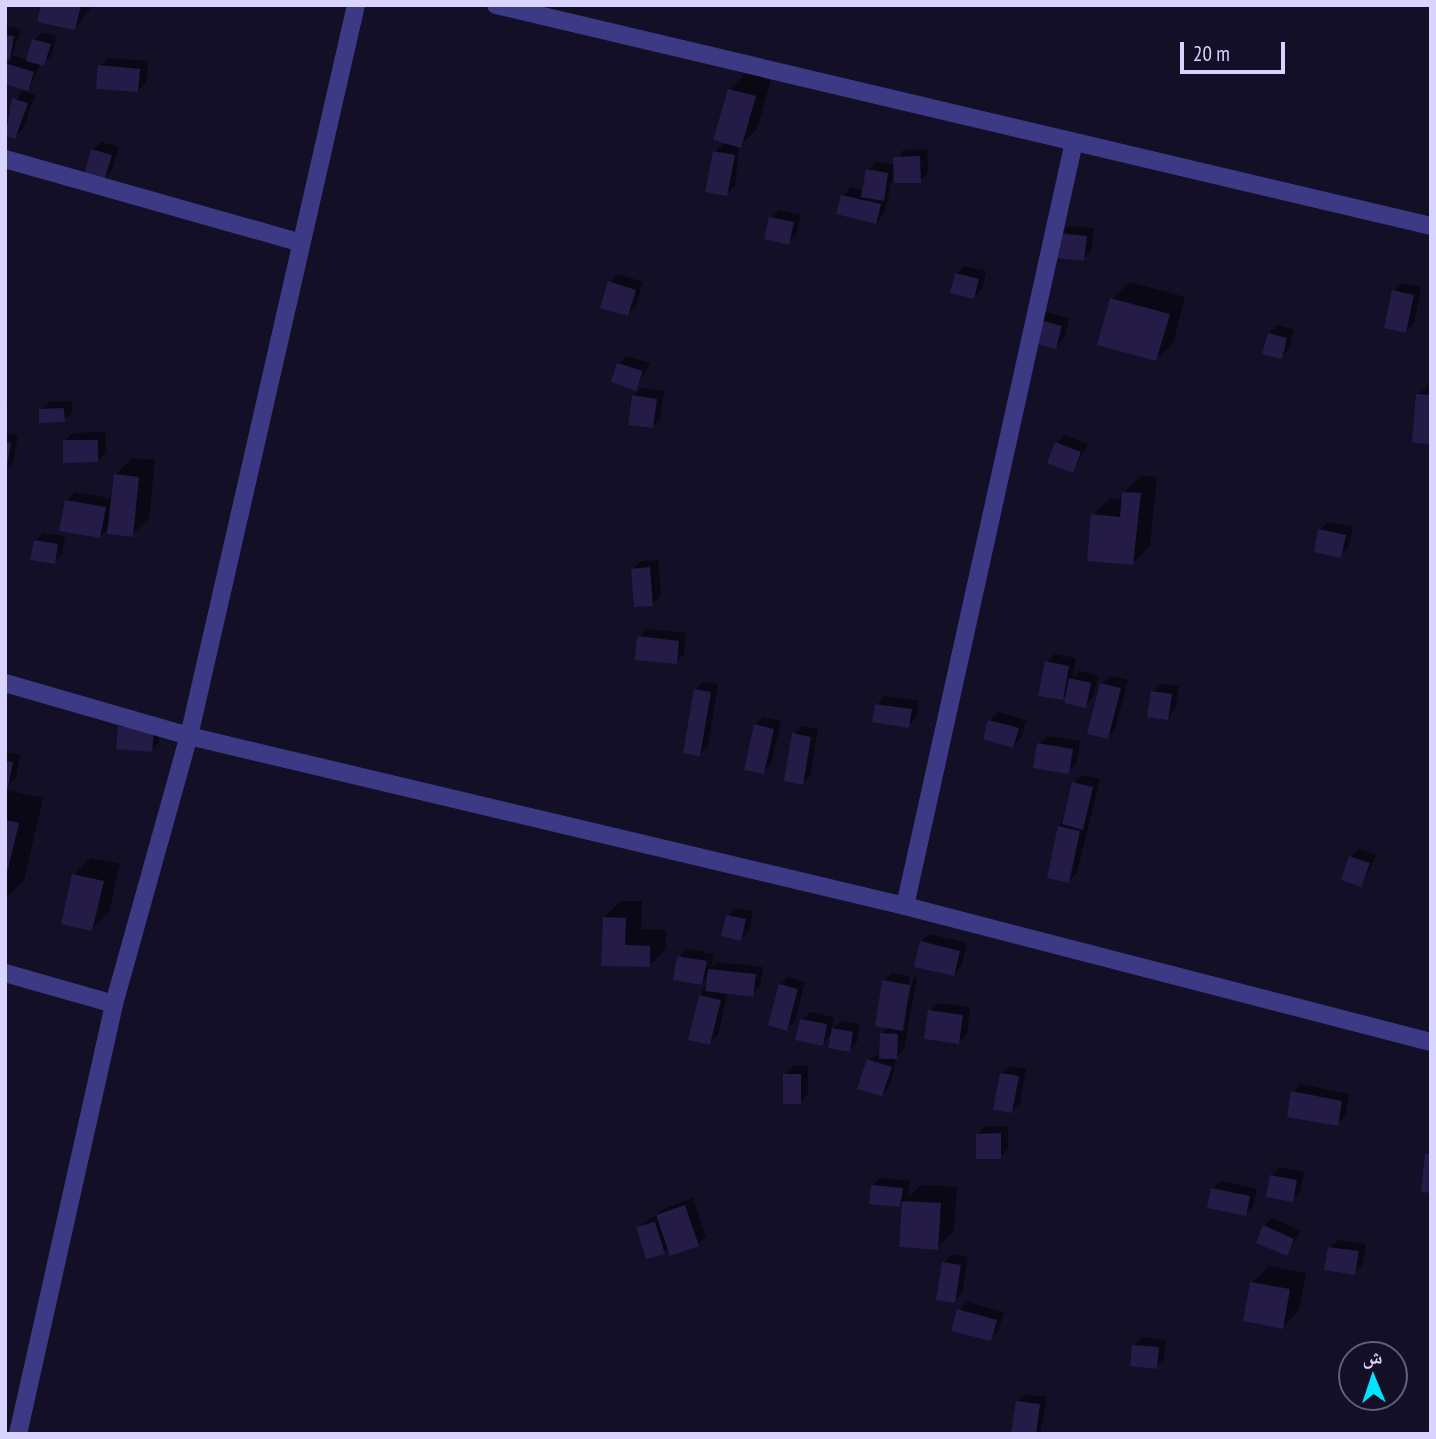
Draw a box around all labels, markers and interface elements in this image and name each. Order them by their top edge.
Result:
scale bar [1184,28,1289,72]
text: 20 m [1193,40,1230,67]
north arrow [1338,1341,1408,1411]
text: ش [1362,1345,1383,1369]

